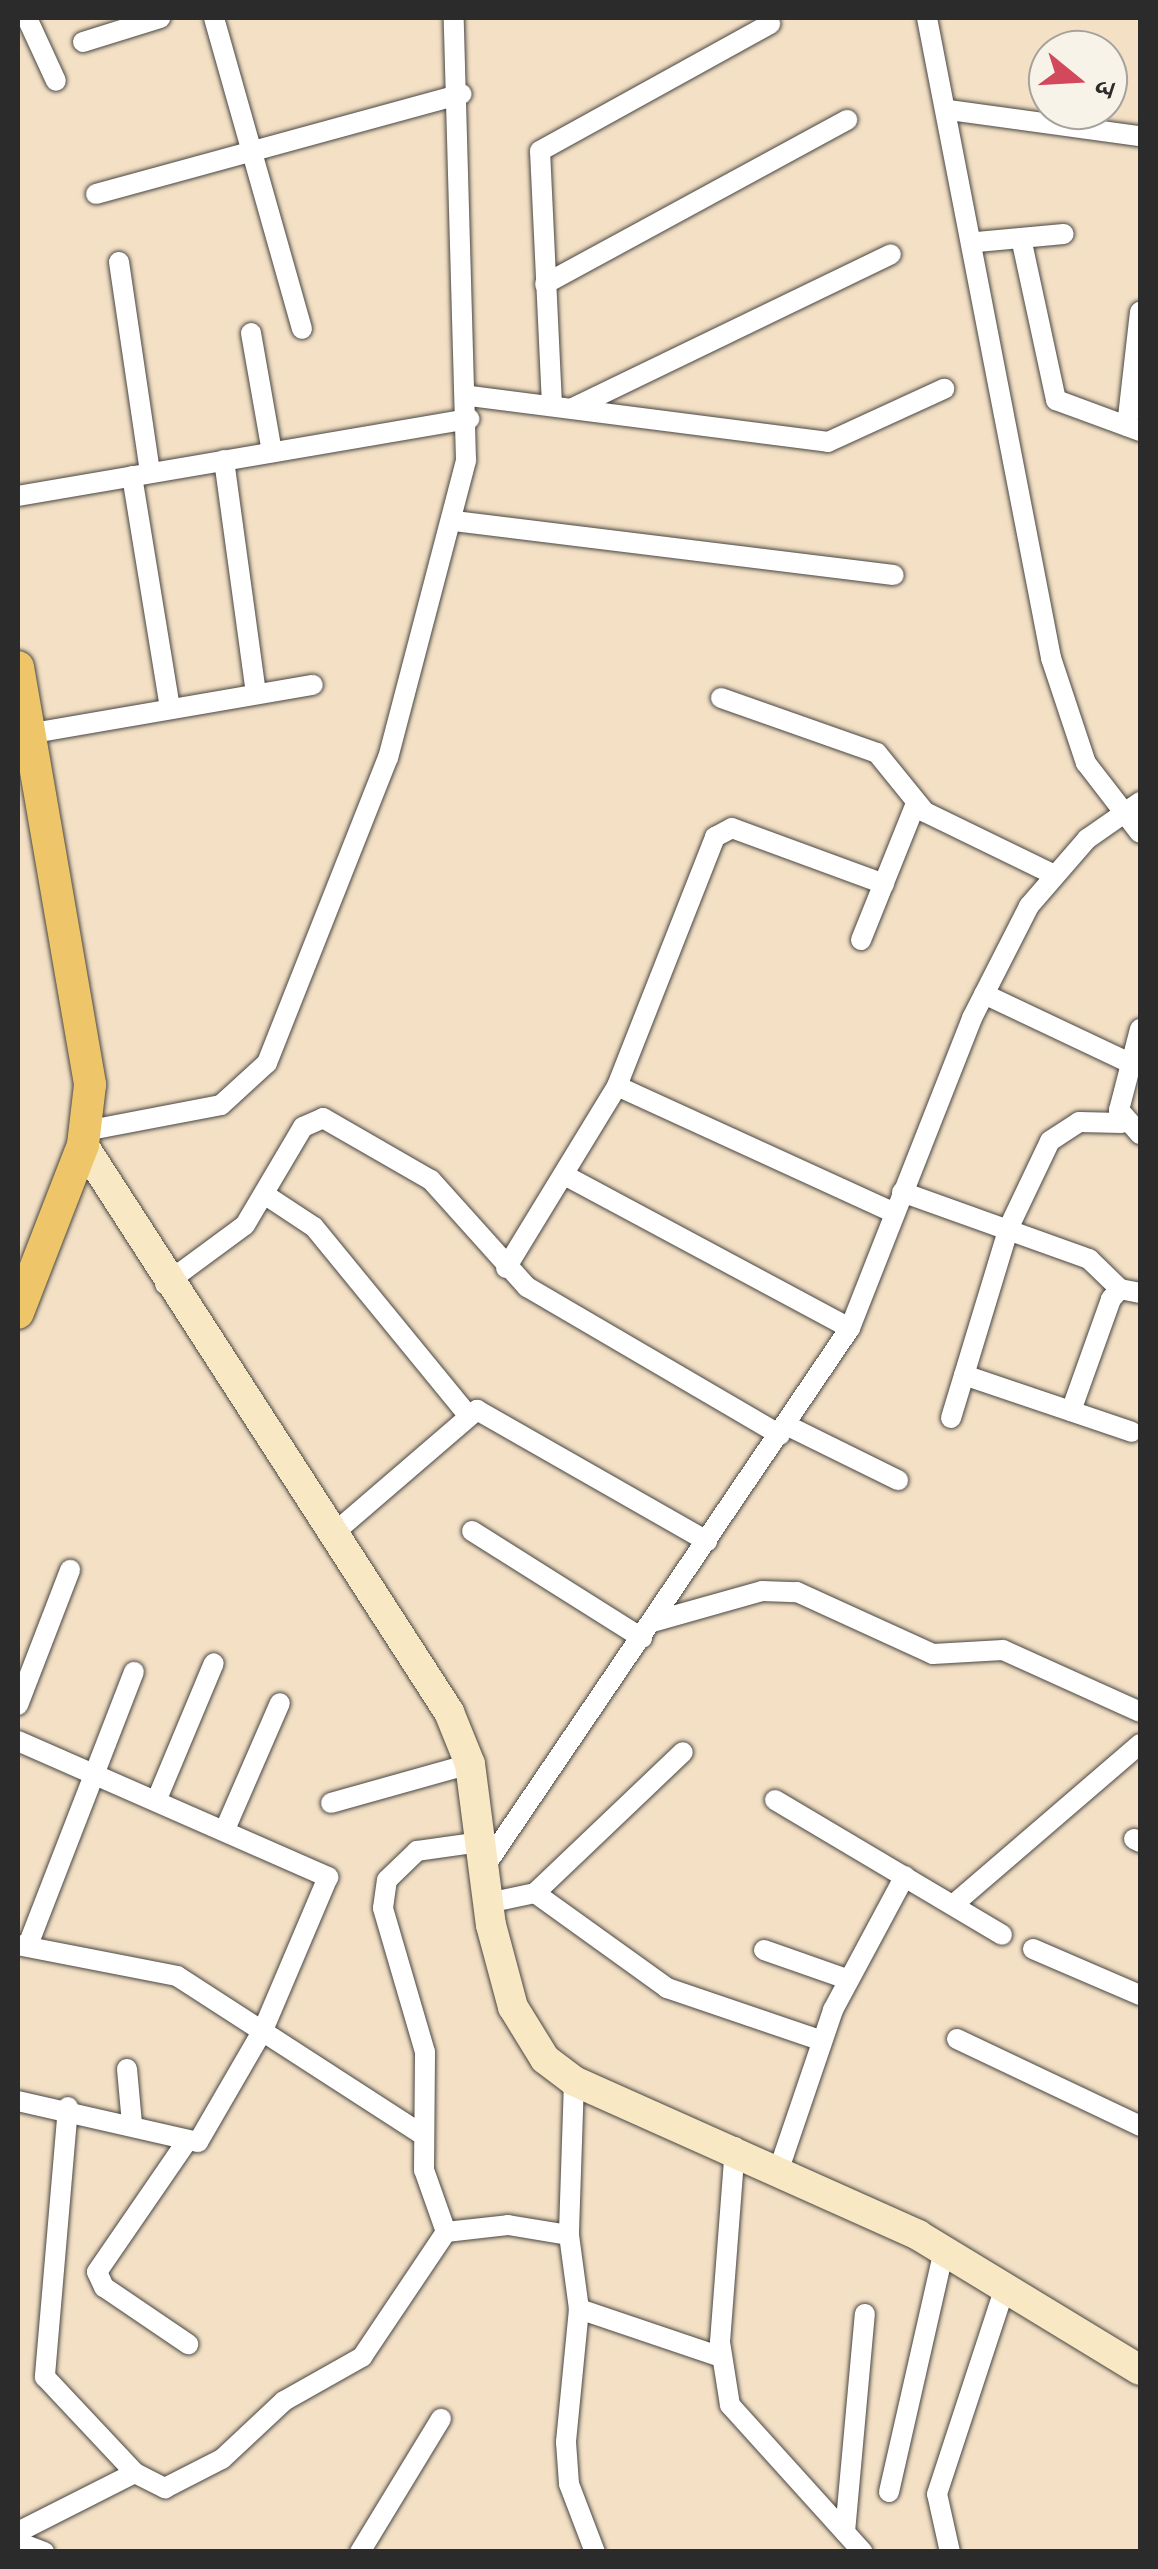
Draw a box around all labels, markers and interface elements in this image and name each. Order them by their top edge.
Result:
north arrow [1028,30,1128,130]
text: उ [1087,77,1123,101]

